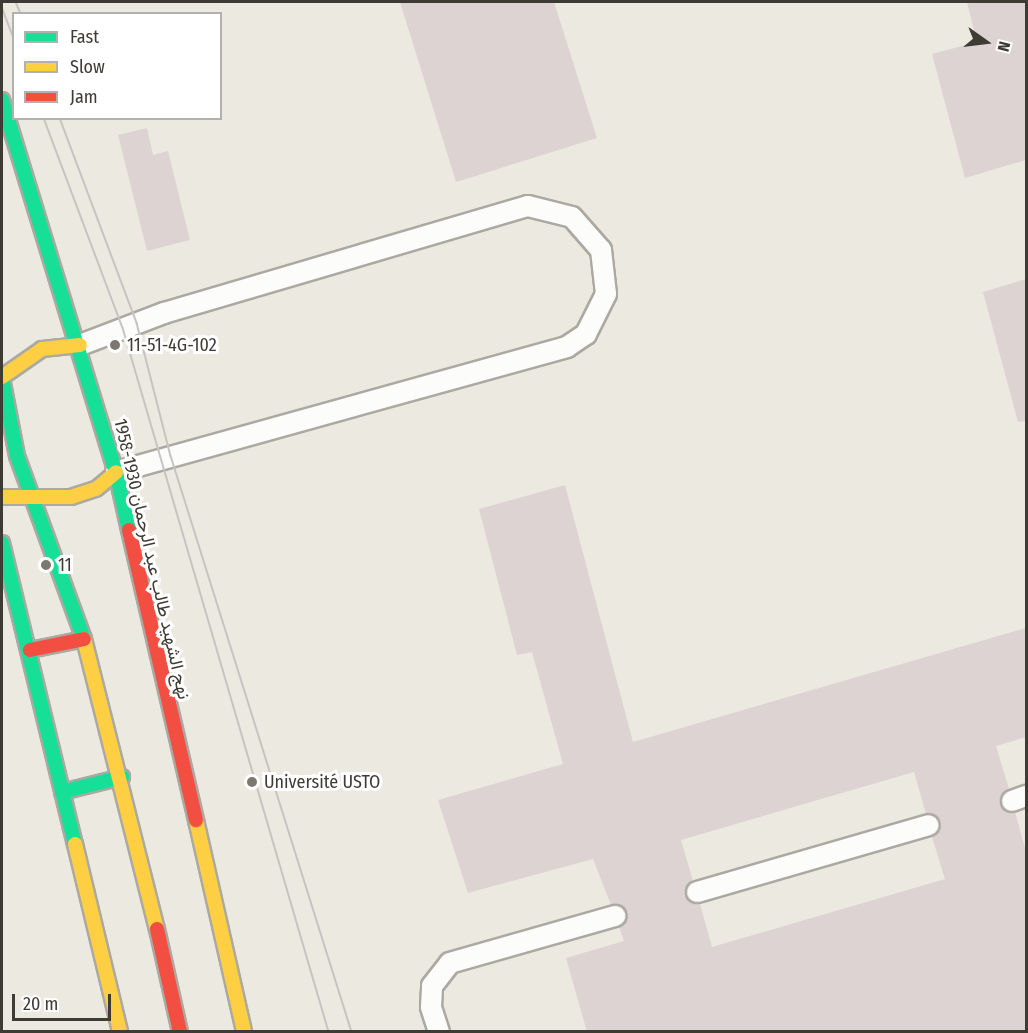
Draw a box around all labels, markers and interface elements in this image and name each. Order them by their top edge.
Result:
legend [12,12,222,120]
north arrow [956,12,1016,72]
text: Fast [70,26,99,48]
text: N [994,40,1014,53]
text: Slow [70,56,105,78]
text: Jam [70,86,98,108]
place label: 11-51-4G-102 [127,334,217,356]
marker: 11-51-4G-102 [108,338,122,352]
street label: نهج الشهيد طالب عبد الرحمان 1930-1958 [109,416,195,702]
place label: 11 [58,554,72,576]
marker: 11 [39,558,53,572]
place label: Université USTO [264,771,380,793]
marker: Université USTO [245,775,259,789]
scale bar [15,982,114,1020]
text: 20 m [23,993,58,1015]

